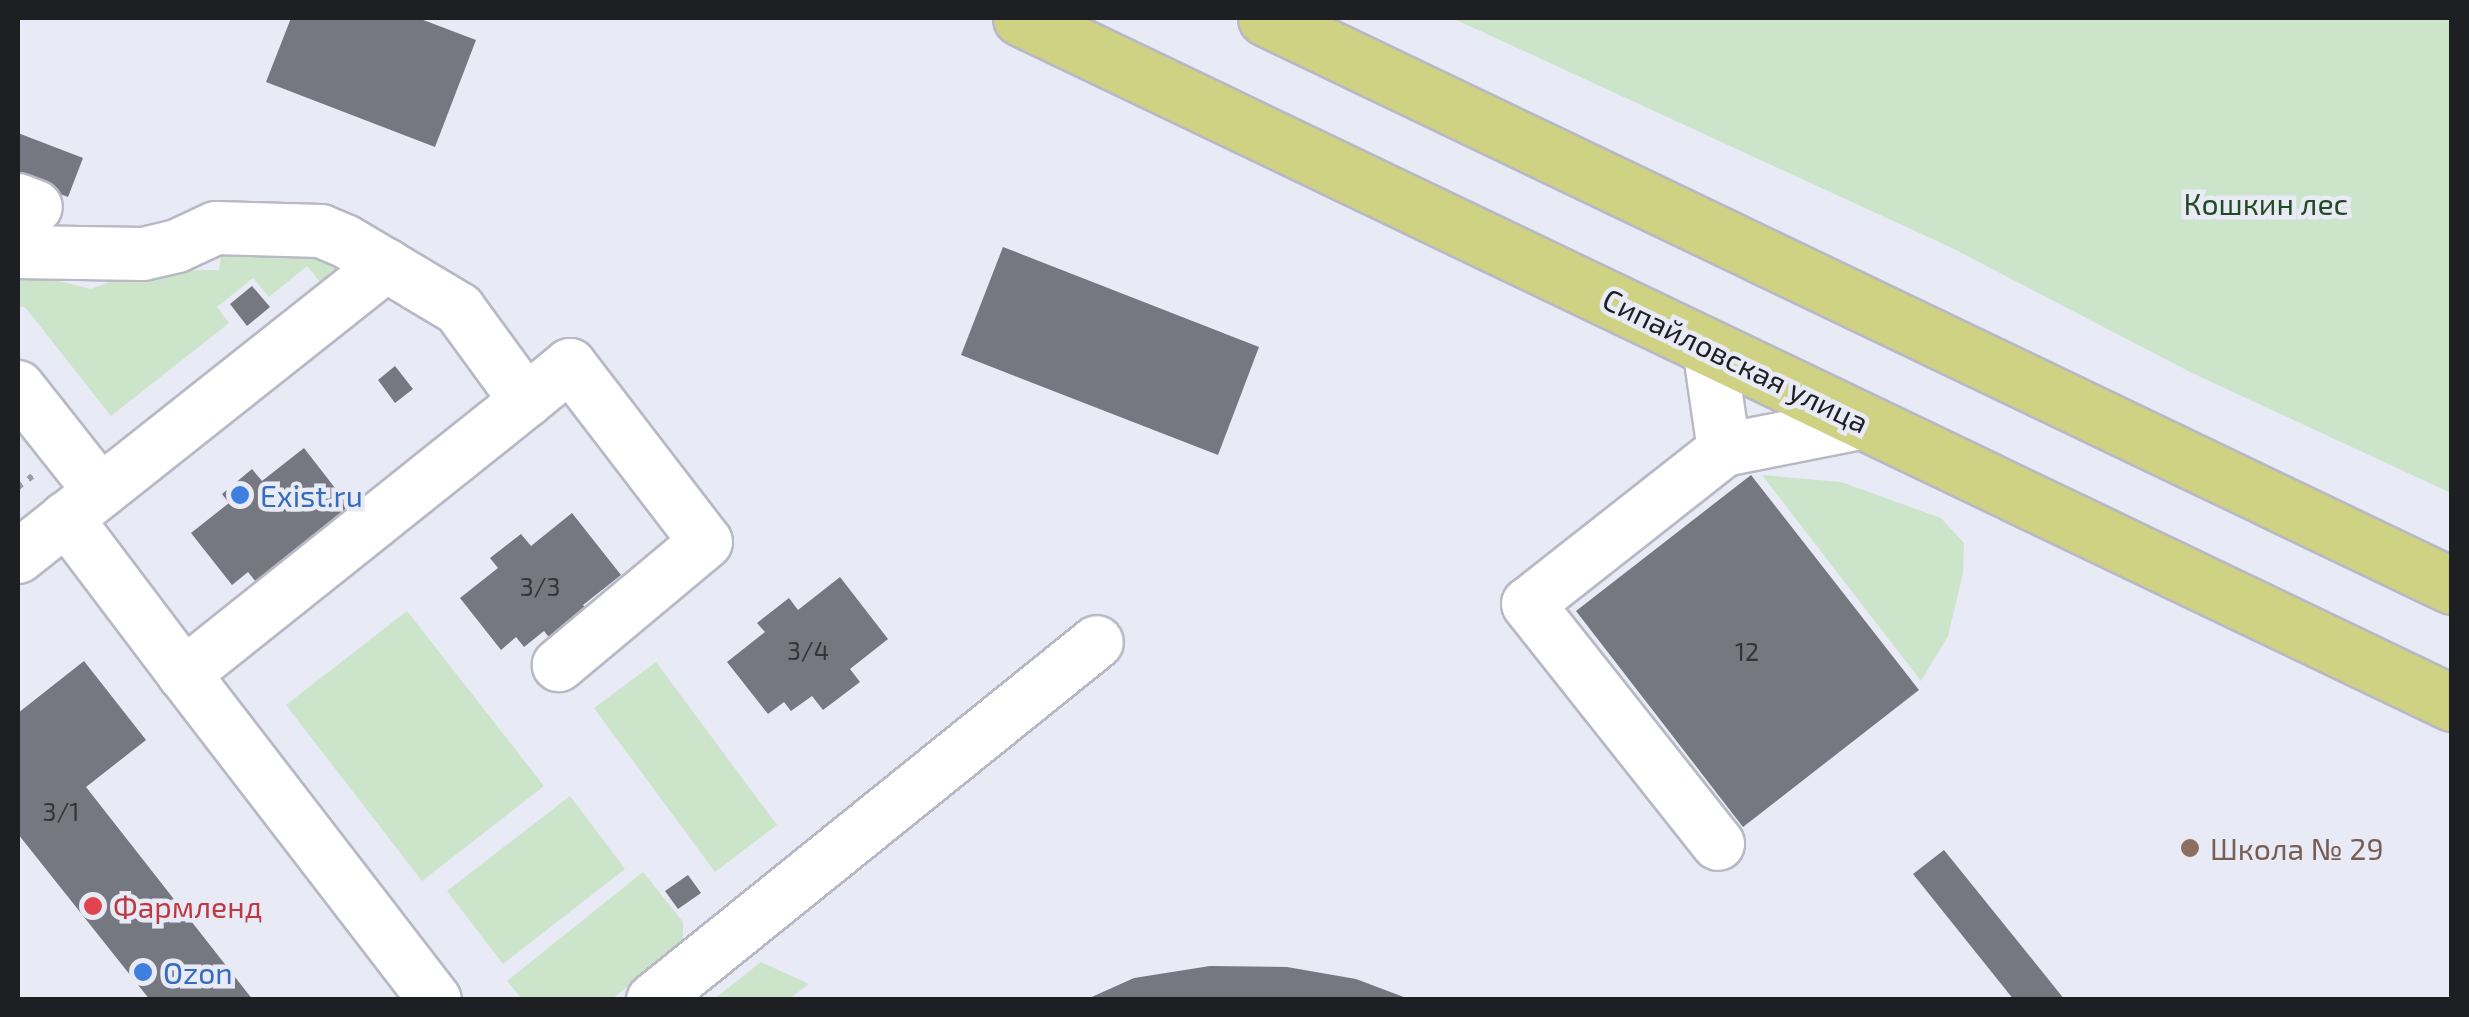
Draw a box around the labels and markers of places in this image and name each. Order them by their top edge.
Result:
place label: Exist.ru [260,477,363,513]
marker: Exist.ru [229,484,251,506]
place label: Школа № 29 [2210,830,2384,866]
marker: Школа № 29 [2179,837,2201,859]
place label: Фармленд [113,888,262,924]
marker: Фармленд [82,895,104,917]
place label: Ozon [163,954,233,990]
marker: Ozon [132,961,154,983]

